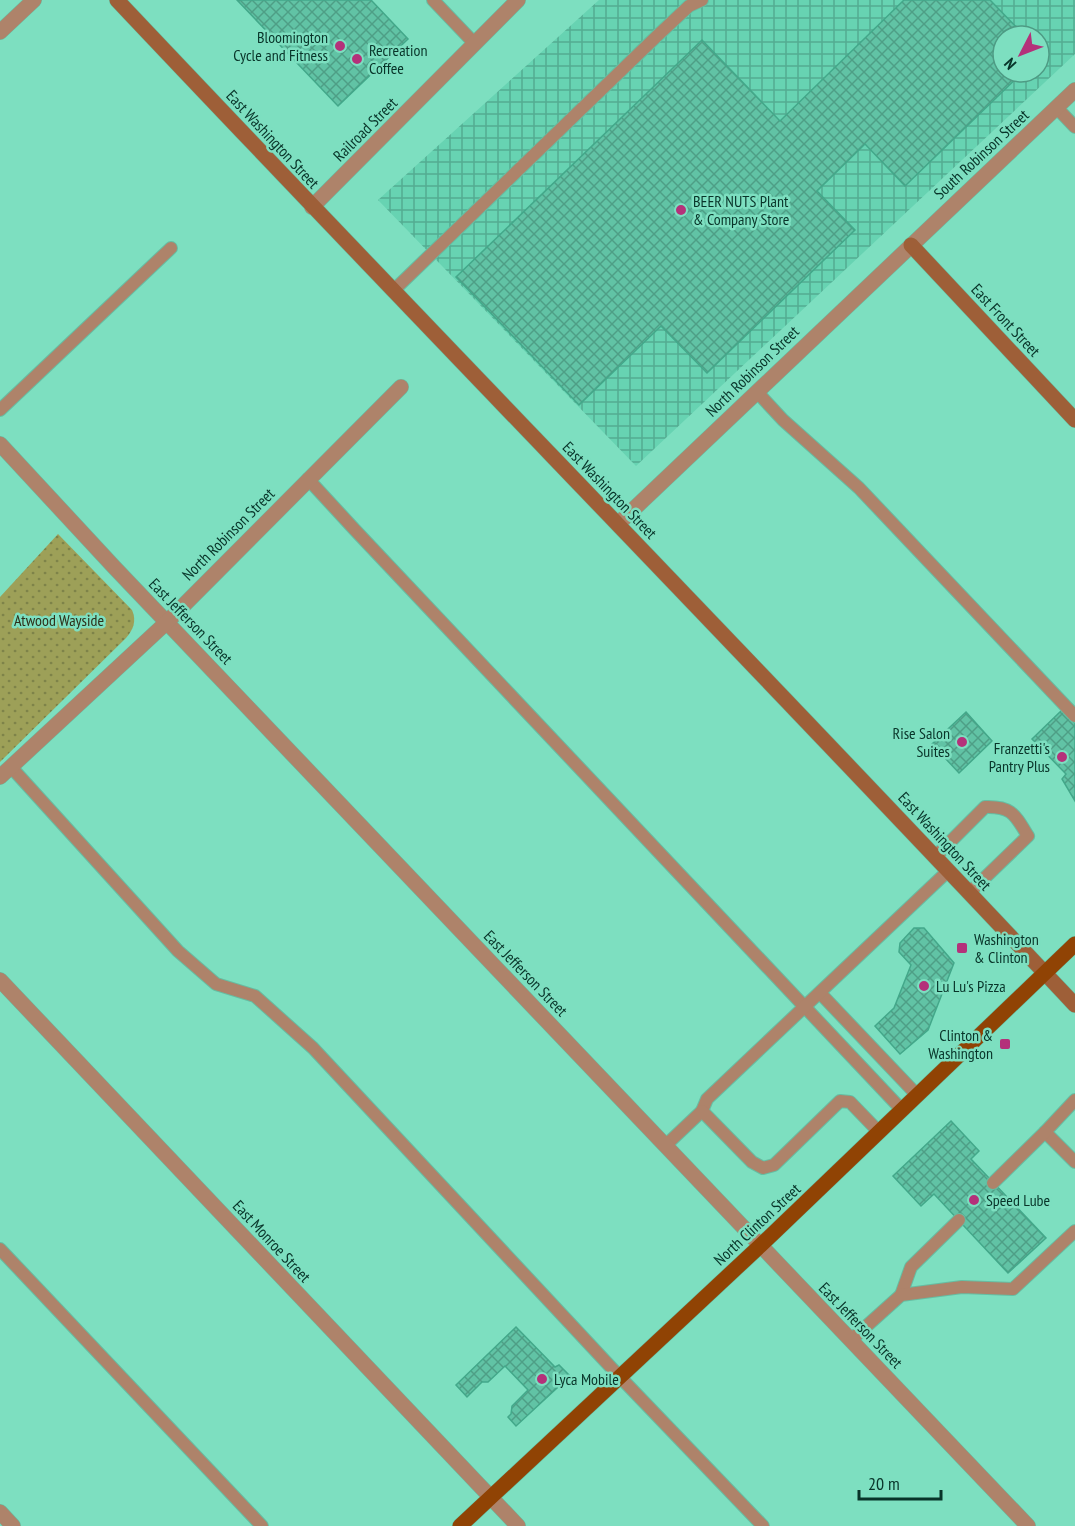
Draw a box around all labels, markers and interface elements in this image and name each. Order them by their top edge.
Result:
north arrow [991,24,1051,84]
place label: Bloomington Cycle and Fitness [233,27,328,65]
marker: Bloomington Cycle and Fitness [333,39,347,53]
place label: Recreation Coffee [369,40,427,78]
marker: Recreation Coffee [350,52,364,66]
text: N [1000,54,1020,74]
street label: East Washington Street [222,86,324,193]
street label: Railroad Street [329,92,402,165]
street label: South Robinson Street [929,104,1033,203]
place label: BEER NUTS Plant & Company Store [693,191,789,229]
marker: BEER NUTS Plant & Company Store [674,203,688,217]
street label: East Front Street [967,279,1045,361]
street label: North Robinson Street [701,321,803,421]
street label: East Washington Street [559,437,662,543]
street label: North Robinson Street [178,483,279,584]
street label: East Jefferson Street [145,574,237,669]
park label: Atwood Wayside [14,610,104,630]
place label: Rise Salon Suites [893,723,950,761]
marker: Rise Salon Suites [955,735,969,749]
place label: Franzetti's Pantry Plus [989,738,1050,776]
marker: Franzetti's Pantry Plus [1055,750,1069,764]
street label: East Washington Street [894,788,996,895]
street label: East Jefferson Street [480,926,572,1021]
place label: Washington & Clinton [974,929,1039,967]
marker: Washington & Clinton [955,941,969,955]
place label: Lu Lu's Pizza [936,976,1006,996]
marker: Lu Lu's Pizza [917,979,931,993]
place label: Clinton & Washington [928,1025,993,1063]
marker: Clinton & Washington [998,1037,1012,1051]
street label: North Clinton Street [709,1178,805,1269]
place label: Speed Lube [986,1190,1050,1210]
marker: Speed Lube [967,1193,981,1207]
street label: East Monroe Street [229,1196,316,1287]
street label: East Jefferson Street [815,1278,907,1373]
place label: Lyca Mobile [554,1369,619,1389]
marker: Lyca Mobile [535,1372,549,1386]
scale bar [859,1463,942,1501]
text: 20 m [868,1472,900,1495]

